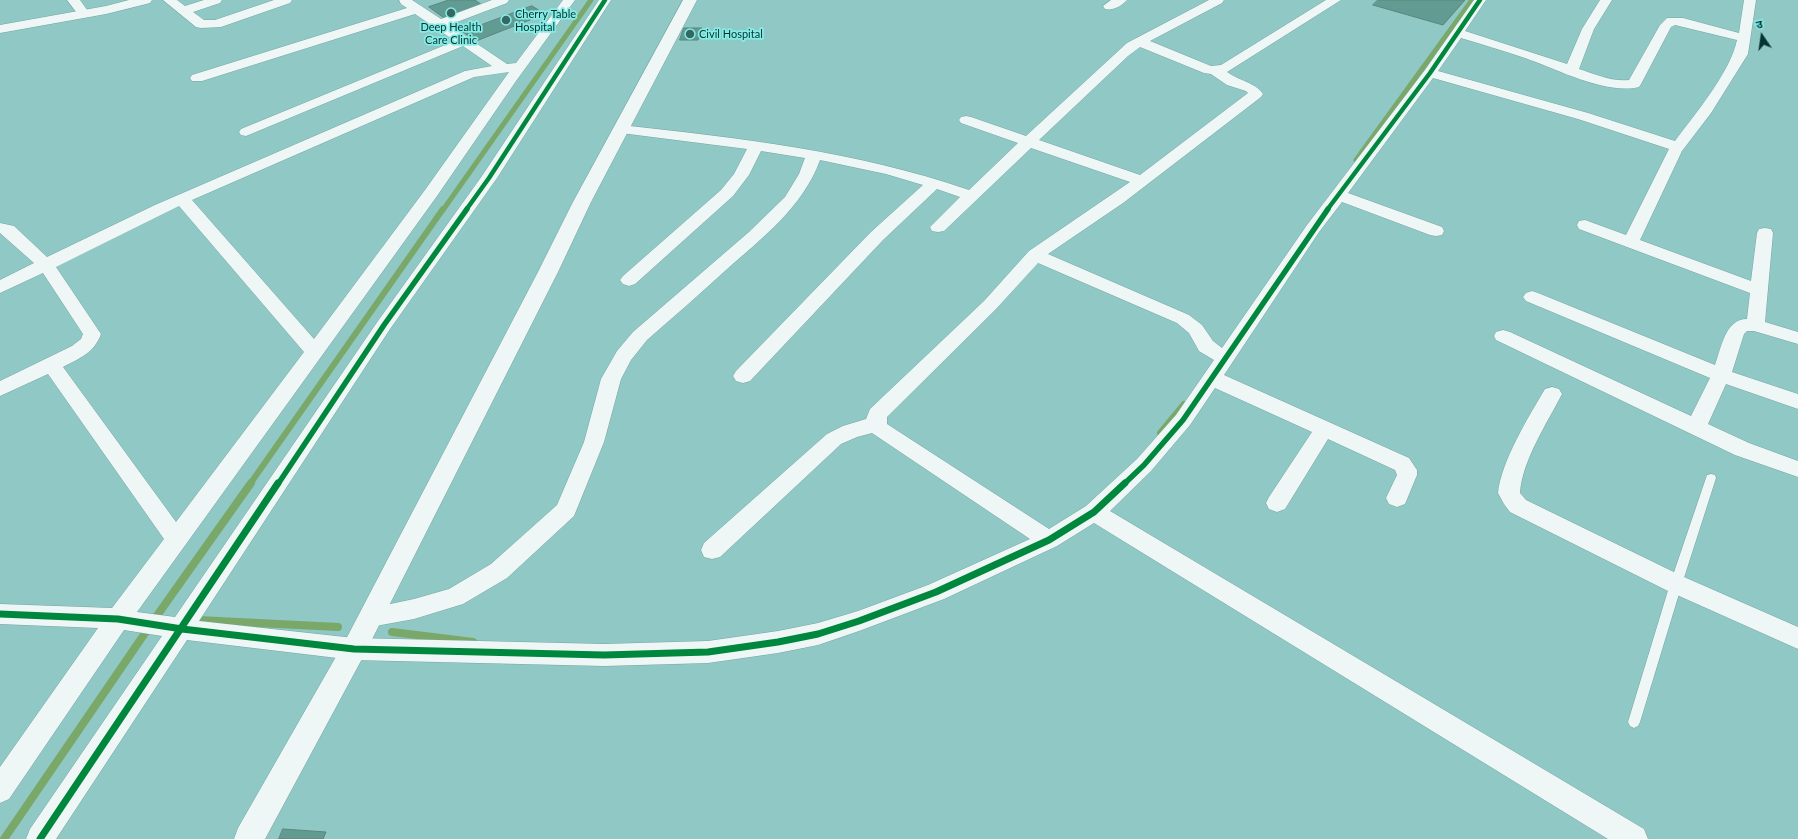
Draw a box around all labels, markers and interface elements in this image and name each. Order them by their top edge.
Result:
marker: Deep Health Care Clinic [445,7,457,19]
place label: Cherry Table Hospital [515,7,576,33]
marker: Cherry Table Hospital [500,14,512,26]
north arrow [1742,16,1782,56]
text: उ [1755,17,1764,31]
place label: Deep Health Care Clinic [420,20,482,46]
place label: Civil Hospital [699,27,763,41]
marker: Civil Hospital [684,28,696,40]

